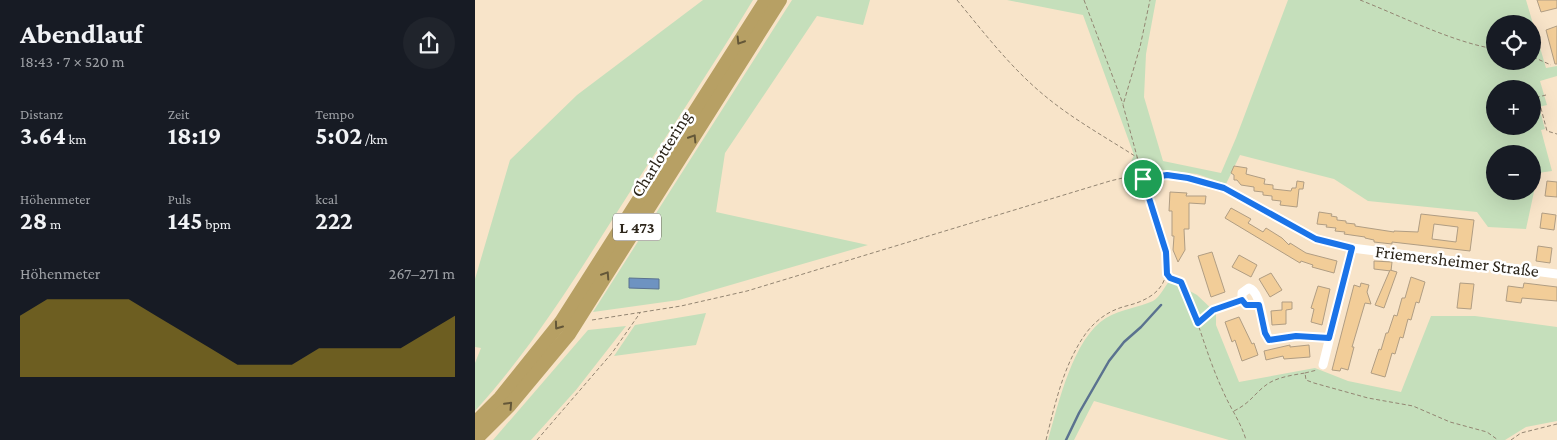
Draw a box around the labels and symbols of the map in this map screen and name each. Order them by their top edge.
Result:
one-way arrow [737,36,746,45]
street label: Charlottering [627,107,696,201]
one-way arrow [687,134,697,143]
pin [1122,158,1164,200]
road number: L 473 [613,213,661,240]
street label: Friemersheimer Straße [1374,241,1540,281]
one-way arrow [600,272,610,281]
one-way arrow [555,320,564,330]
one-way arrow [503,402,512,411]

